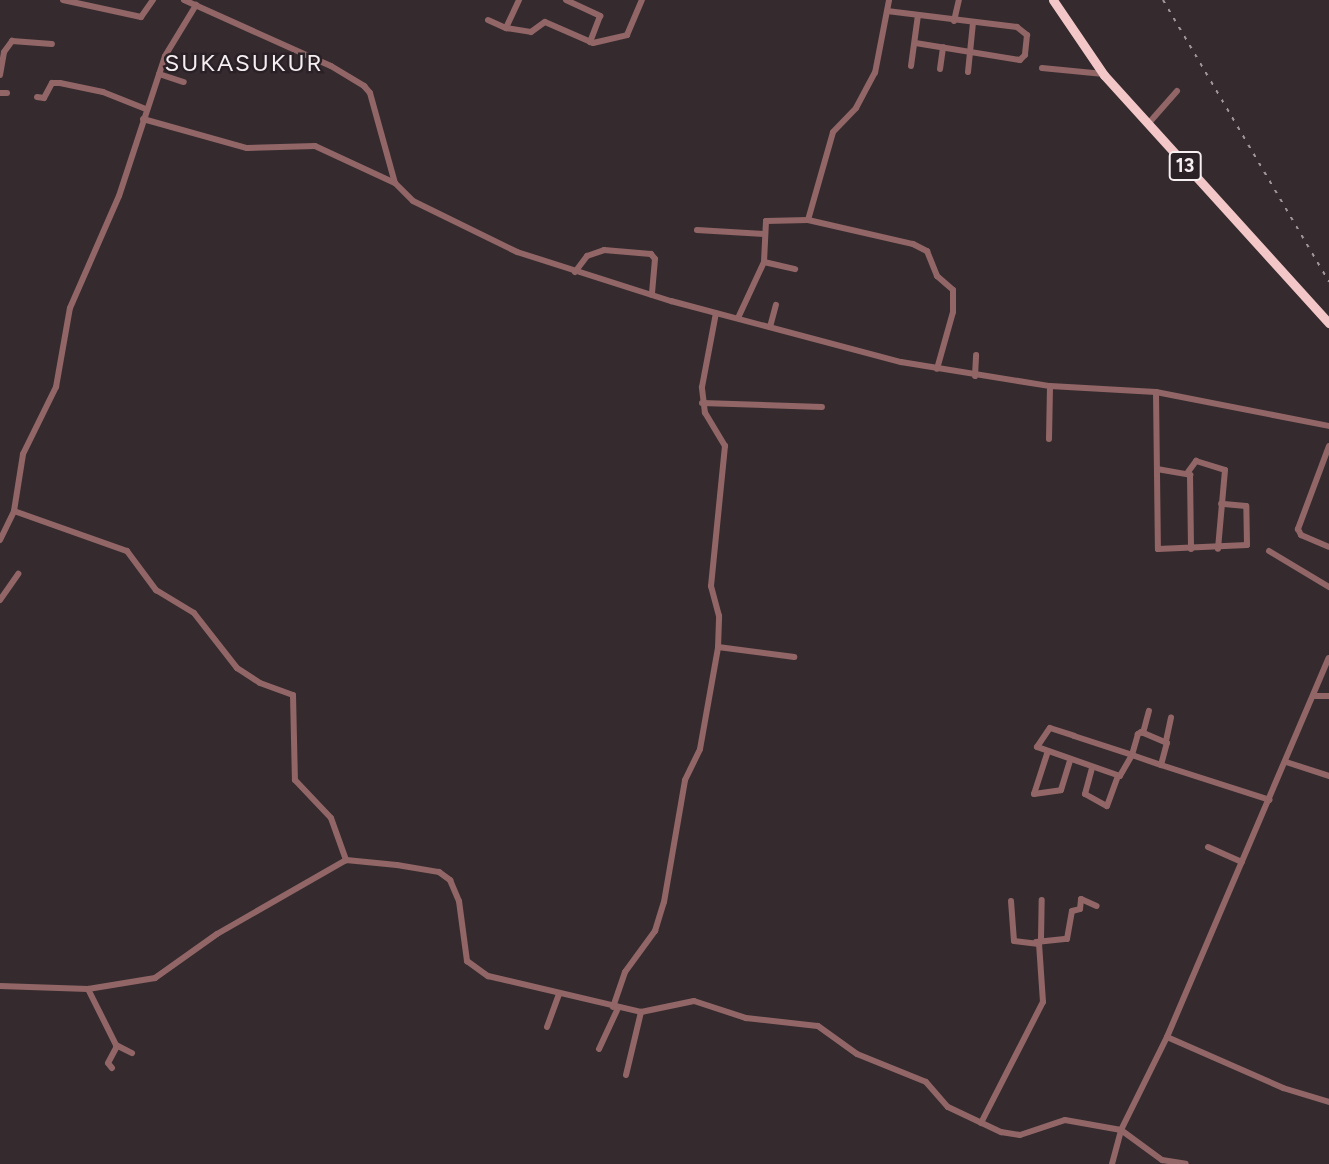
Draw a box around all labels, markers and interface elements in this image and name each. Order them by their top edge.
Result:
district label: SUKASUKUR [166,49,322,77]
road number: 13 [1168,150,1202,182]

